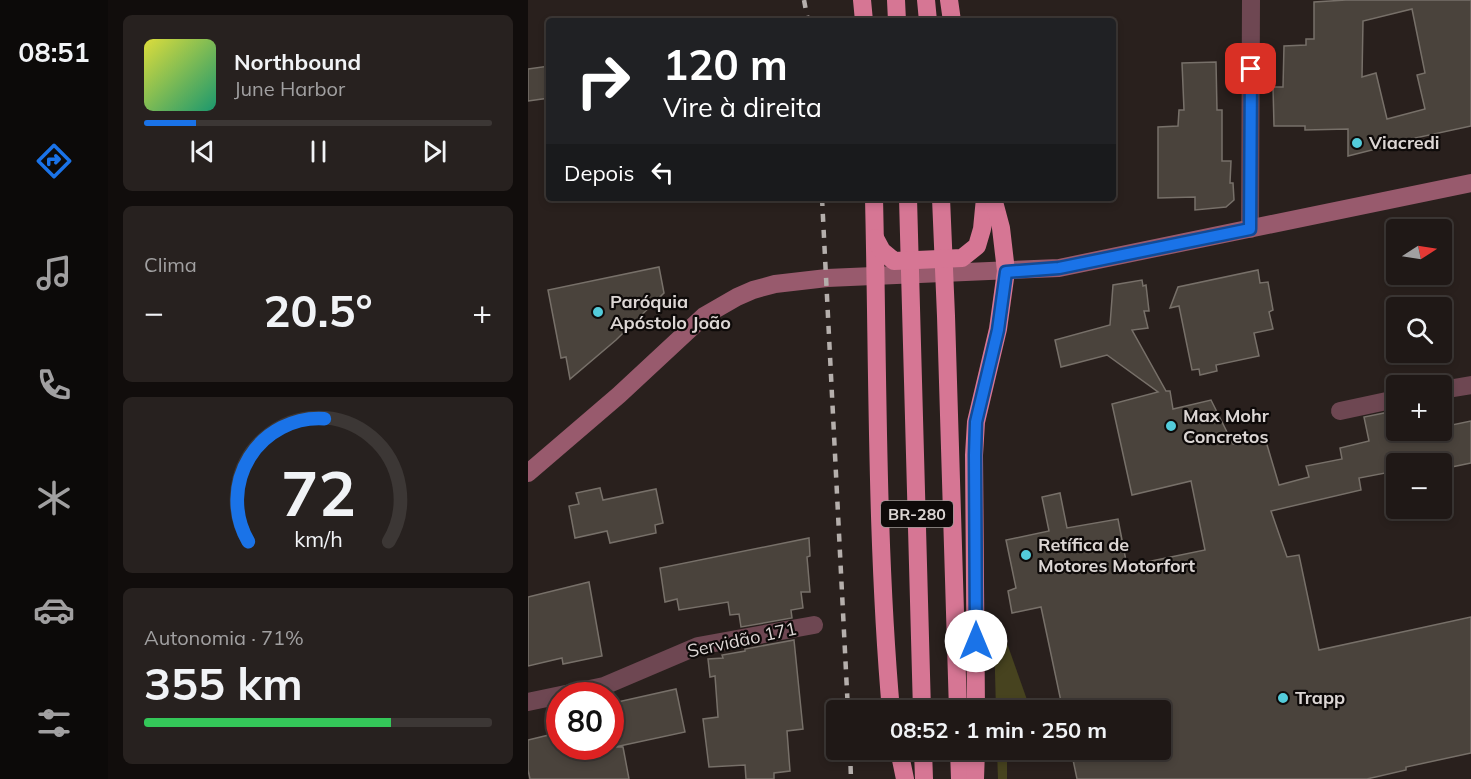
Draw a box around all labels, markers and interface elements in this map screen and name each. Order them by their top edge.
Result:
text: 08:51 [18,35,90,69]
text: 120 m [663,38,788,91]
icon: right [564,42,642,120]
pin [1225,43,1276,94]
text: Northbound [234,48,361,76]
icon: arrive [1234,52,1267,85]
text: June Harbor [234,76,345,101]
text: Vire à direita [663,90,822,124]
place label: Viacredi [1368,131,1440,154]
icon: previous [186,135,219,168]
icon: pause [302,135,335,168]
icon: next [418,135,451,168]
marker: Viacredi [1350,136,1364,150]
icon: directions [33,140,75,182]
icon: left [646,156,679,189]
text: Depois [564,159,634,187]
north arrow [1386,219,1452,285]
map controls [1386,219,1452,519]
icon: music [33,252,75,294]
text: Clima [144,252,197,277]
text: 20.5° [263,282,373,338]
place label: Paróquia Apóstolo João [610,290,731,334]
text: − [144,291,164,332]
text: + [472,291,492,332]
button: search [1386,297,1452,363]
marker: Paróquia Apóstolo João [591,305,605,319]
icon: phone [33,364,75,406]
button: + [1386,375,1452,441]
place label: Max Mohr Concretos [1183,404,1270,448]
marker: Max Mohr Concretos [1164,419,1178,433]
text: 72 [281,453,355,532]
button: − [1386,453,1452,519]
icon: climate [33,477,75,519]
road number: BR-280 [881,501,953,527]
text: km/h [294,525,342,552]
place label: Retífica de Motores Motorfort [1038,533,1195,577]
marker: Retífica de Motores Motorfort [1019,548,1033,562]
icon: car [33,589,75,631]
position arrow [944,609,1008,673]
street label: Servidão 171 [685,617,799,662]
text: Autonomia · 71% [144,625,304,650]
text: 355 km [144,655,303,711]
speed limit sign: 80 [546,682,624,760]
place label: Trapp [1295,686,1345,709]
marker: Trapp [1276,691,1290,705]
icon: filters [33,702,75,744]
text: 08:52 · 1 min · 250 m [890,716,1107,744]

